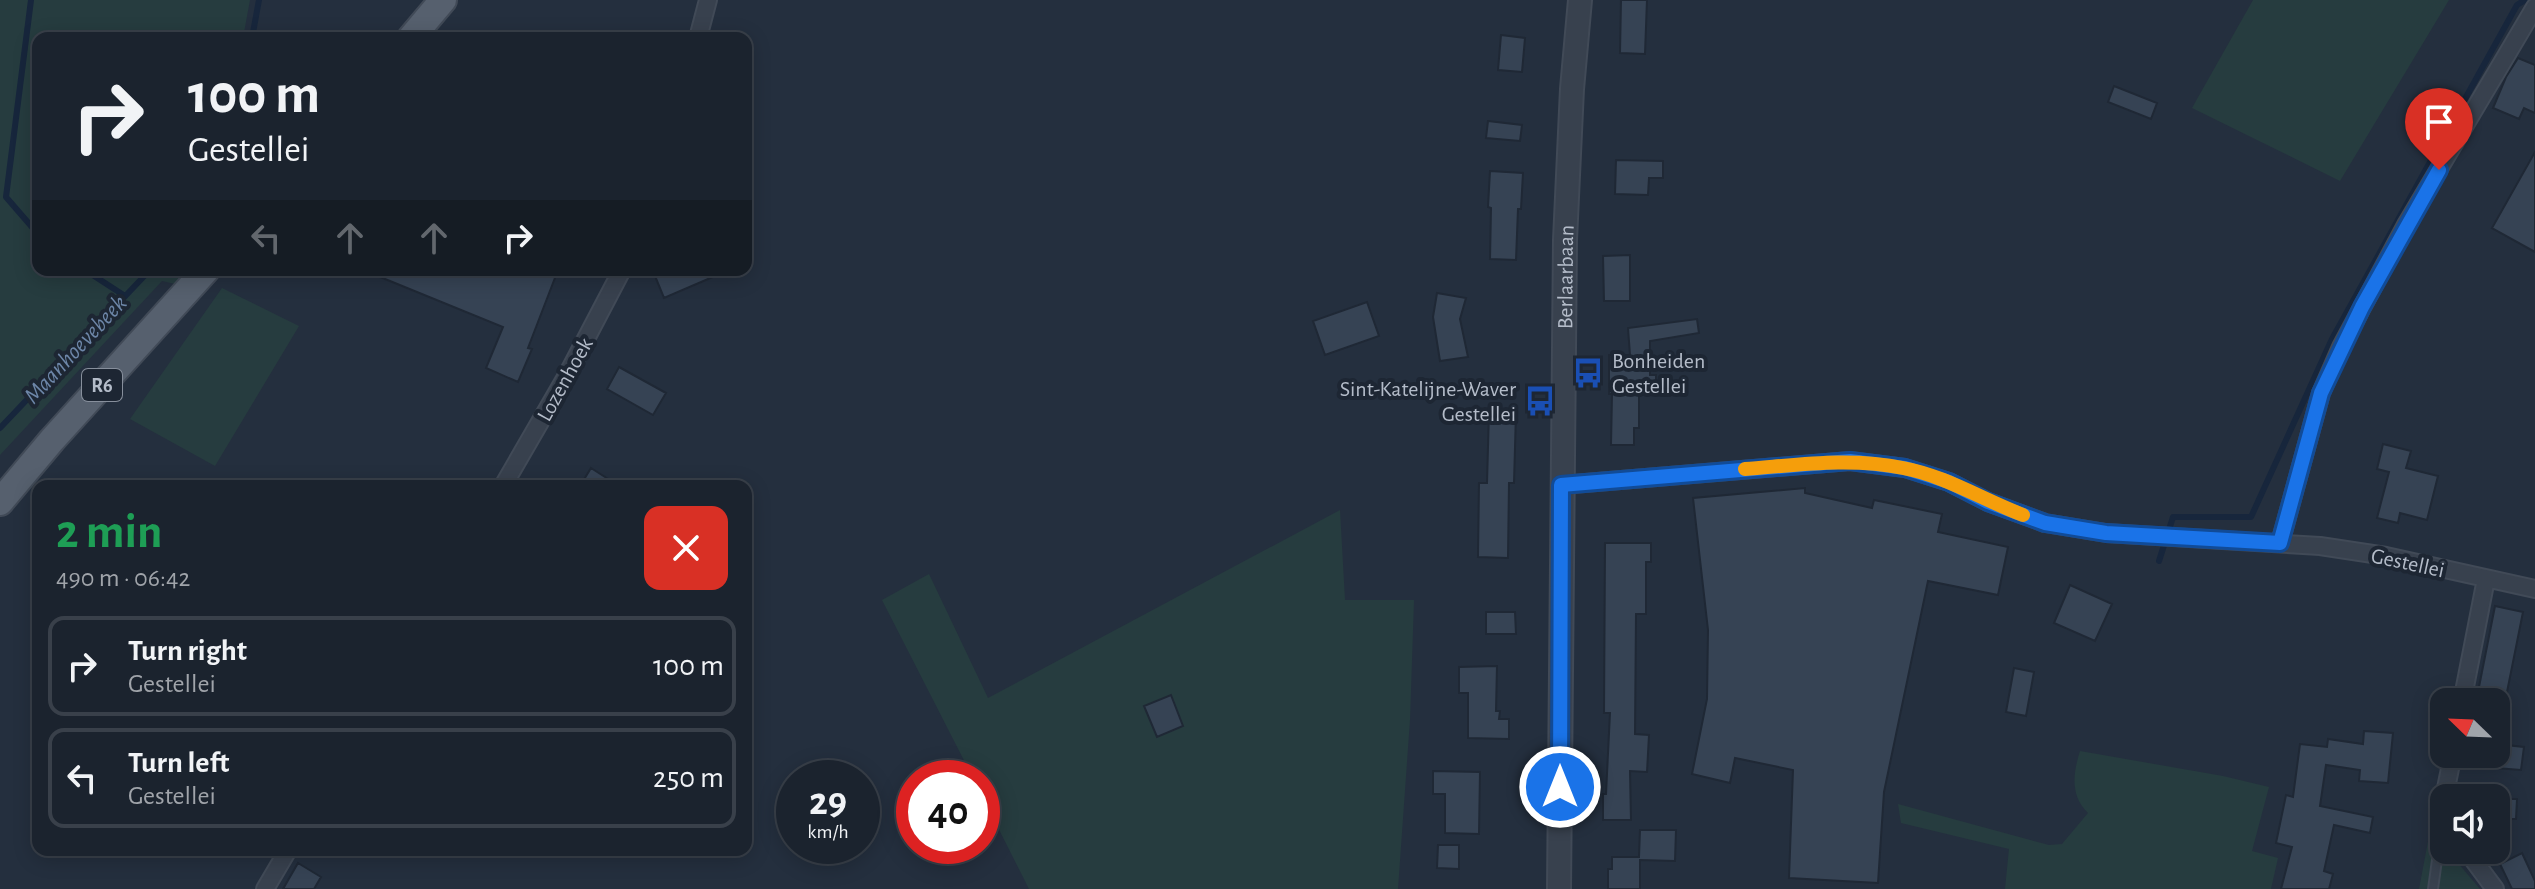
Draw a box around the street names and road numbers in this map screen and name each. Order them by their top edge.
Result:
street label: Berlaarbaan [1554,224,1578,329]
street label: Lozenhoek [533,334,597,425]
road number: R6 [82,369,122,401]
street label: Gestellei [2369,545,2446,581]

